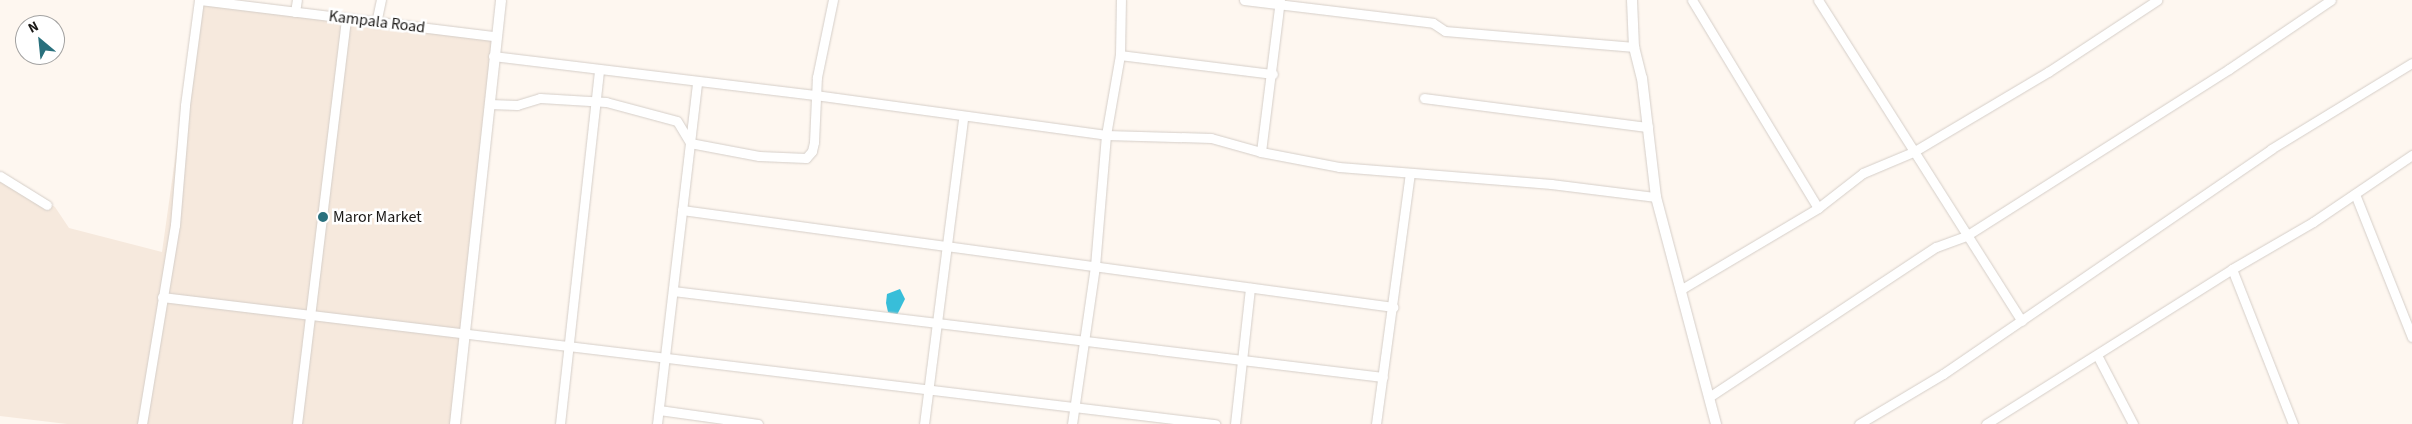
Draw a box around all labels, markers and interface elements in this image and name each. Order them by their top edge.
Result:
street label: Kampala Road [328,7,426,37]
north arrow [15,15,65,65]
text: N [25,17,42,39]
place label: Maror Market [333,207,422,227]
marker: Maror Market [317,211,329,223]

